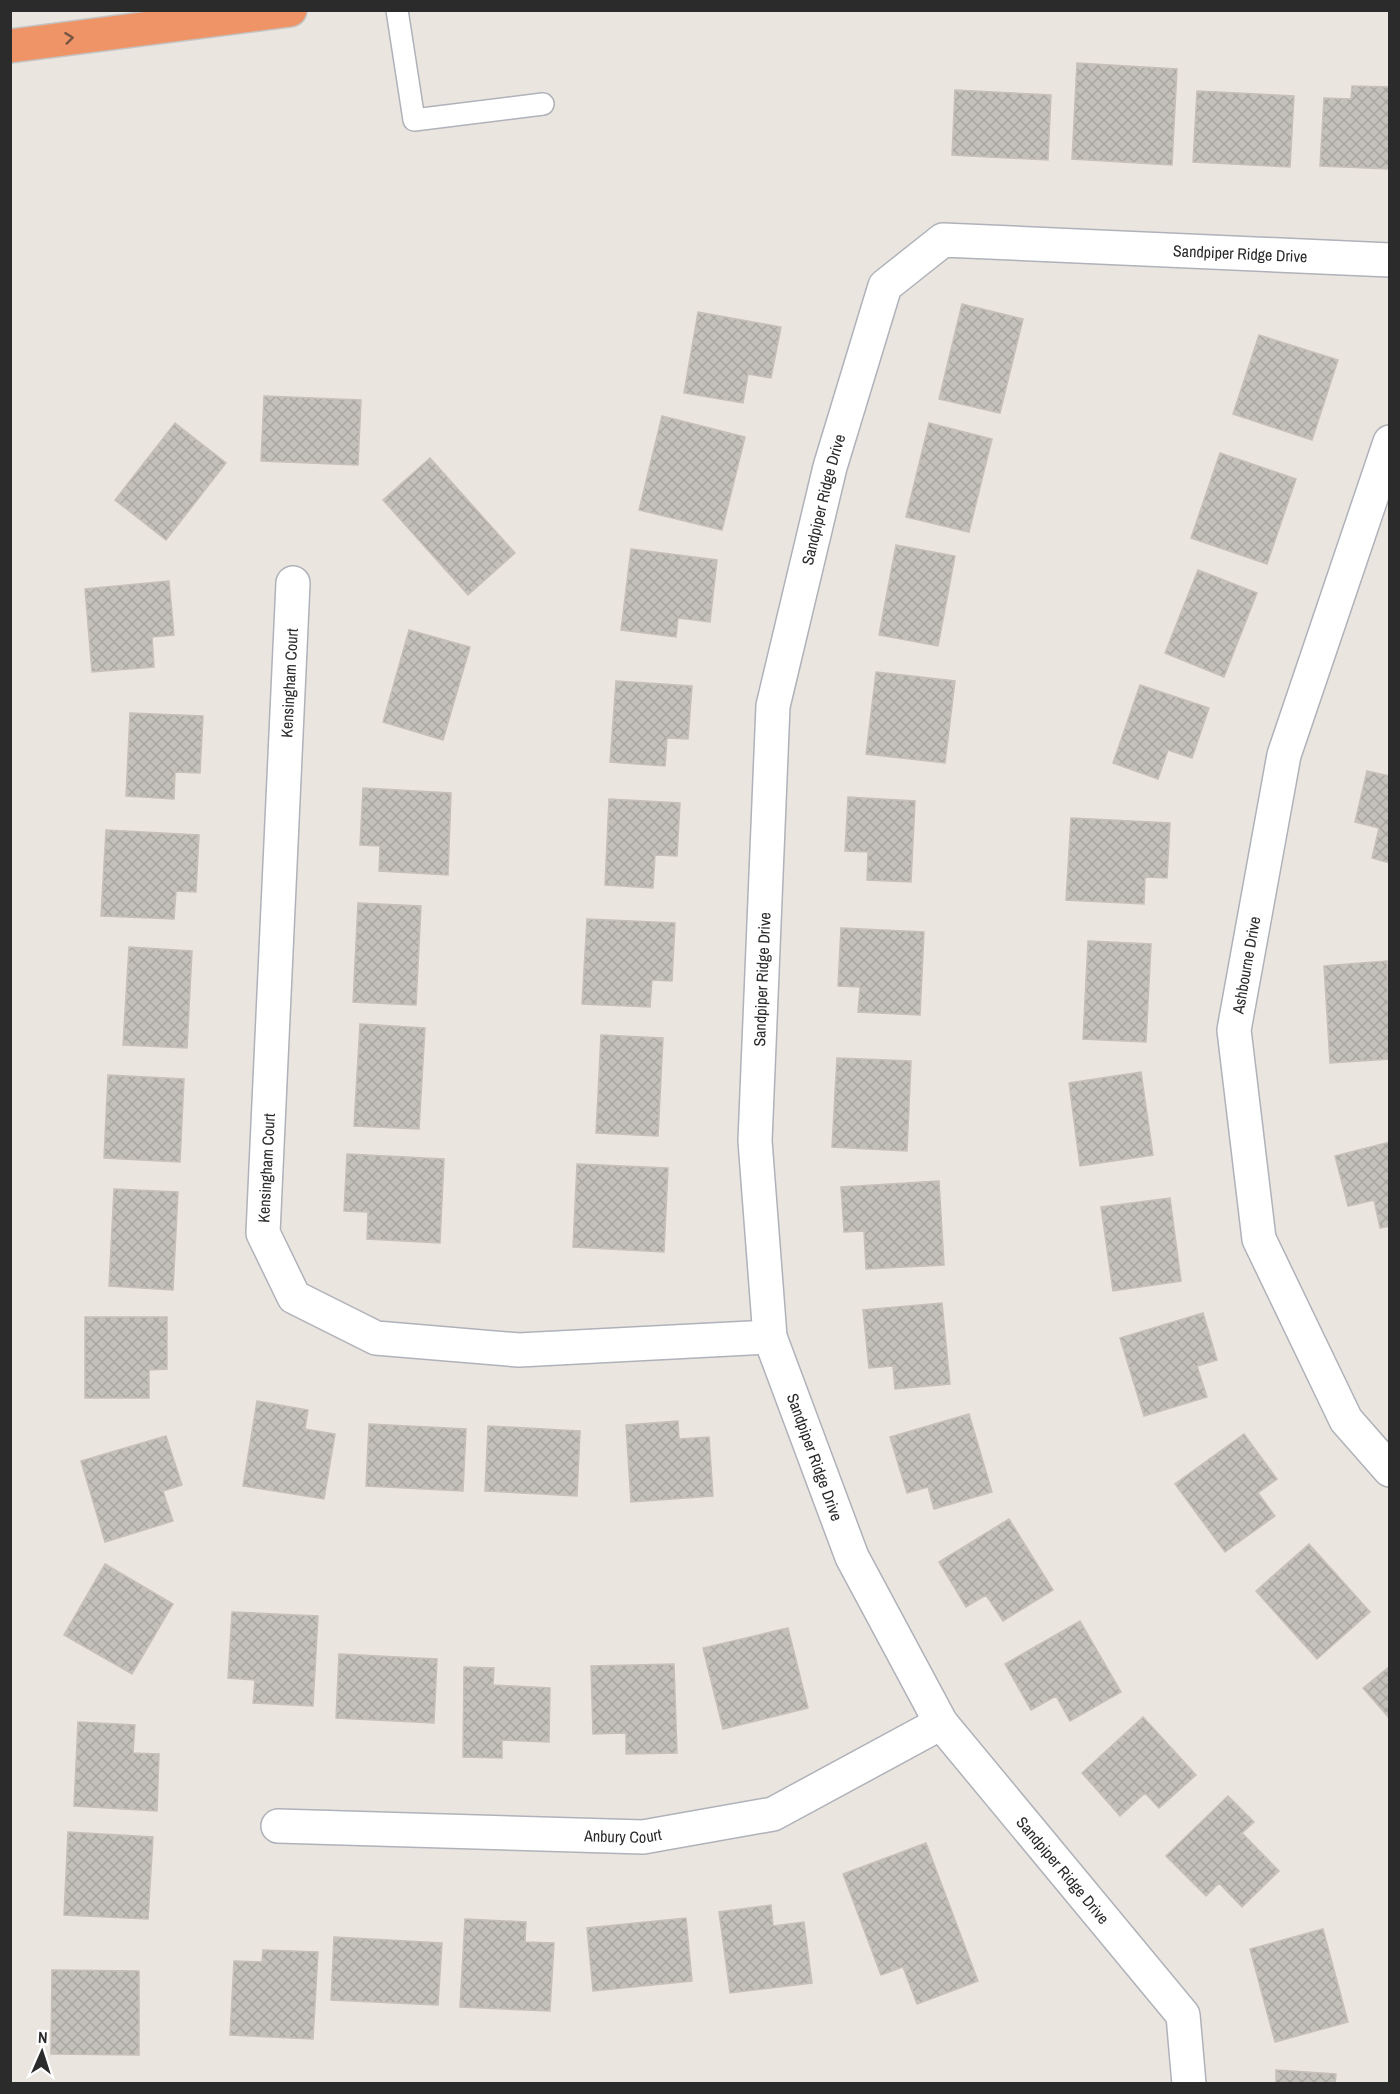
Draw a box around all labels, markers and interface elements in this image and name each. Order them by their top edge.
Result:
one-way arrow [64,32,73,45]
street label: Sandpiper Ridge Drive [1173,239,1308,267]
street label: Sandpiper Ridge Drive [796,431,850,567]
street label: Kensingham Court [275,627,303,738]
street label: Sandpiper Ridge Drive [748,912,775,1047]
street label: Ashbourne Drive [1226,915,1265,1016]
street label: Kensingham Court [252,1112,280,1223]
street label: Sandpiper Ridge Drive [782,1390,848,1524]
street label: Sandpiper Ridge Drive [1011,1812,1115,1928]
street label: Anbury Court [583,1823,663,1848]
north arrow [12,2022,72,2082]
text: N [37,2026,48,2048]

